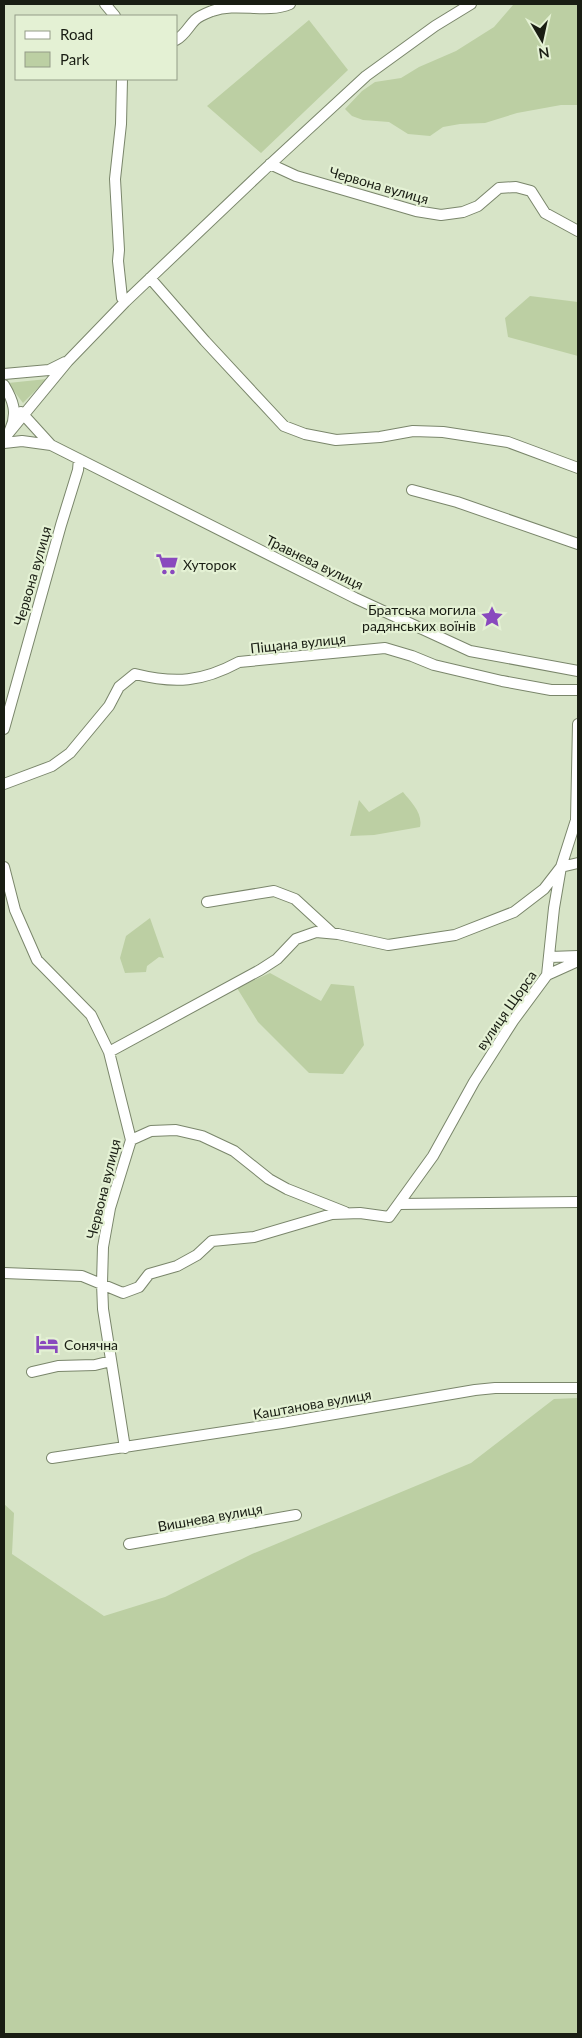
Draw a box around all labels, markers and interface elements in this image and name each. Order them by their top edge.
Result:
legend [15,15,178,80]
north arrow [517,15,567,65]
text: Road [60,25,93,43]
text: N [537,44,551,63]
text: Park [60,50,90,68]
street label: Червона вулиця [327,163,431,207]
street label: Червона вулиця [10,524,54,628]
street label: Травнева вулиця [264,531,366,593]
supermarket icon: Хуторок [154,551,180,577]
place label: Хуторок [183,556,237,573]
place label: Братська могила радянських воїнів [362,601,476,634]
place icon: Братська могила радянських воїнів [479,604,505,630]
street label: Піщана вулиця [249,630,347,656]
street label: вулиця Щорса [472,967,540,1053]
street label: Червона вулиця [82,1137,124,1241]
hotel icon: Сонячна [34,1331,60,1357]
place label: Сонячна [64,1336,118,1353]
street label: Каштанова вулиця [251,1385,373,1423]
street label: Вишнева вулиця [156,1499,264,1535]

